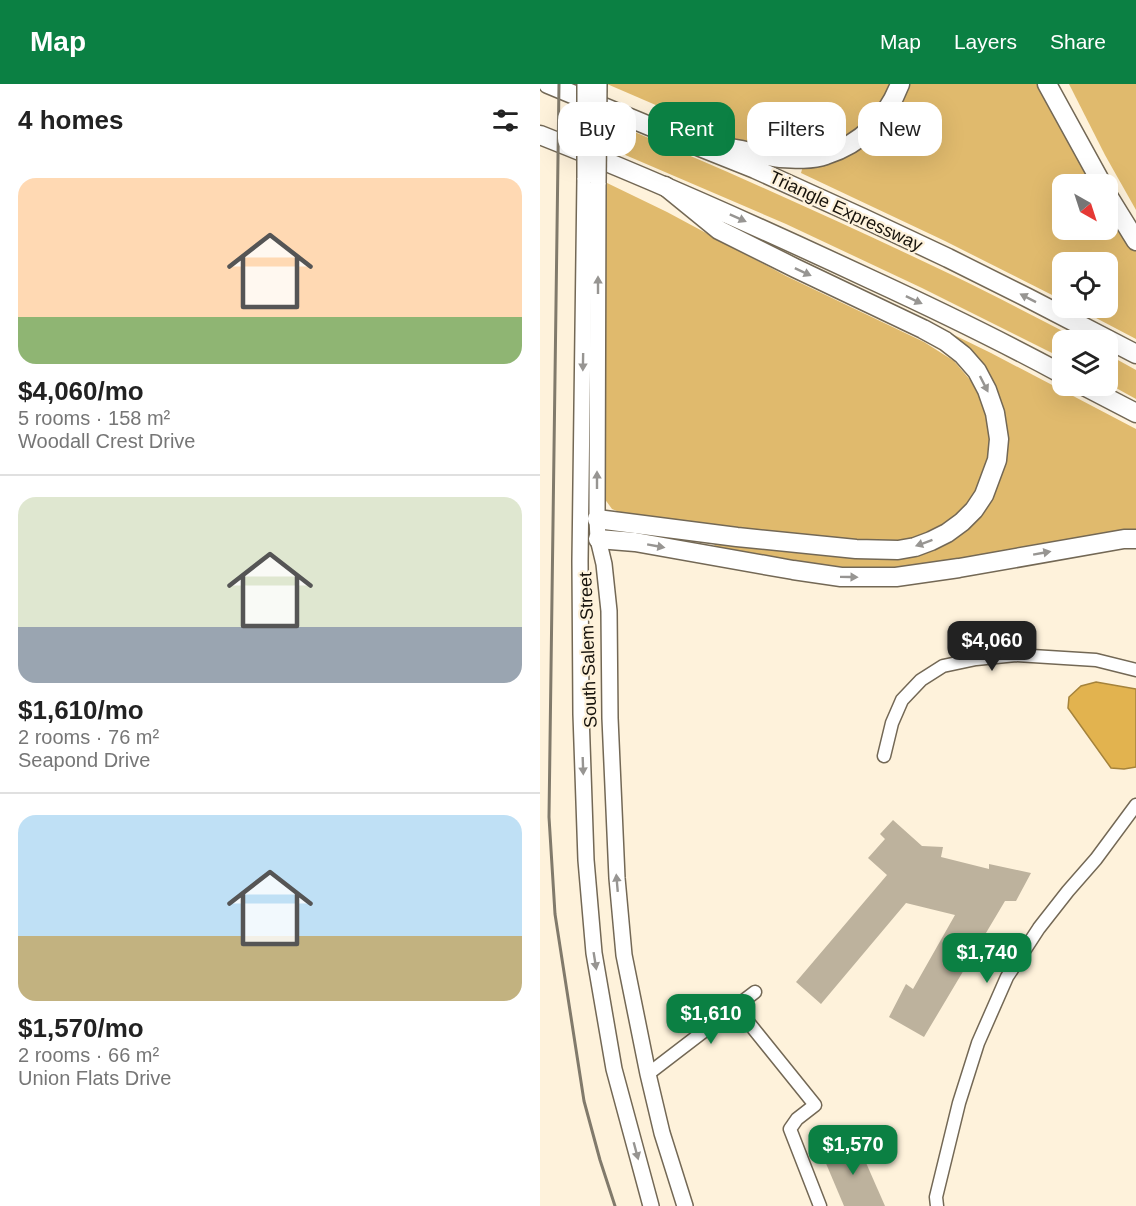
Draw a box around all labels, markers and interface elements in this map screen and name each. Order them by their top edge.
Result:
text: Map [30,26,86,57]
text: Map [880,30,921,53]
text: Layers [954,30,1017,53]
text: Share [1050,30,1106,53]
chip: Buy [558,102,636,156]
chip: Rent [648,102,735,156]
chip: Filters [747,102,846,156]
chip: New [858,102,942,156]
icon: filters [489,104,522,137]
text: 4 homes [18,105,124,135]
street label: Triangle Expressway [766,167,926,255]
north arrow [1052,174,1118,240]
map controls [1052,174,1118,396]
one-way arrow [729,213,746,222]
icon: home [216,217,324,325]
button: locate [1052,252,1118,318]
one-way arrow [794,267,812,277]
one-way arrow [593,276,603,295]
one-way arrow [1020,293,1037,303]
one-way arrow [906,295,923,304]
button: layers [1052,330,1118,396]
one-way arrow [578,353,587,372]
one-way arrow [978,375,988,393]
text: $4,060/mo [18,376,144,406]
text: 5 rooms · 158 m² [18,407,170,429]
text: Woodall Crest Drive [18,430,195,452]
one-way arrow [592,471,602,490]
icon: home [216,536,324,644]
one-way arrow [915,539,933,549]
one-way arrow [647,542,666,551]
one-way arrow [1032,548,1051,557]
street label: South Salem Street [575,572,601,728]
one-way arrow [839,572,858,581]
pin: $4,060 [943,621,1041,672]
text: $4,060 [961,629,1023,651]
text: $1,610/mo [18,695,144,725]
text: 2 rooms · 76 m² [18,726,159,748]
text: Seapond Drive [18,749,150,771]
one-way arrow [578,757,587,776]
icon: home [216,854,324,962]
one-way arrow [613,873,622,892]
pin: $1,740 [938,933,1036,984]
text: $1,740 [956,941,1018,963]
one-way arrow [591,951,600,970]
pin: $1,610 [662,994,760,1045]
text: $1,610 [680,1002,742,1024]
text: $1,570/mo [18,1013,144,1043]
text: 2 rooms · 66 m² [18,1044,159,1066]
text: Union Flats Drive [18,1067,171,1089]
pin: $1,570 [804,1125,902,1176]
text: $1,570 [822,1133,884,1155]
one-way arrow [632,1142,641,1160]

